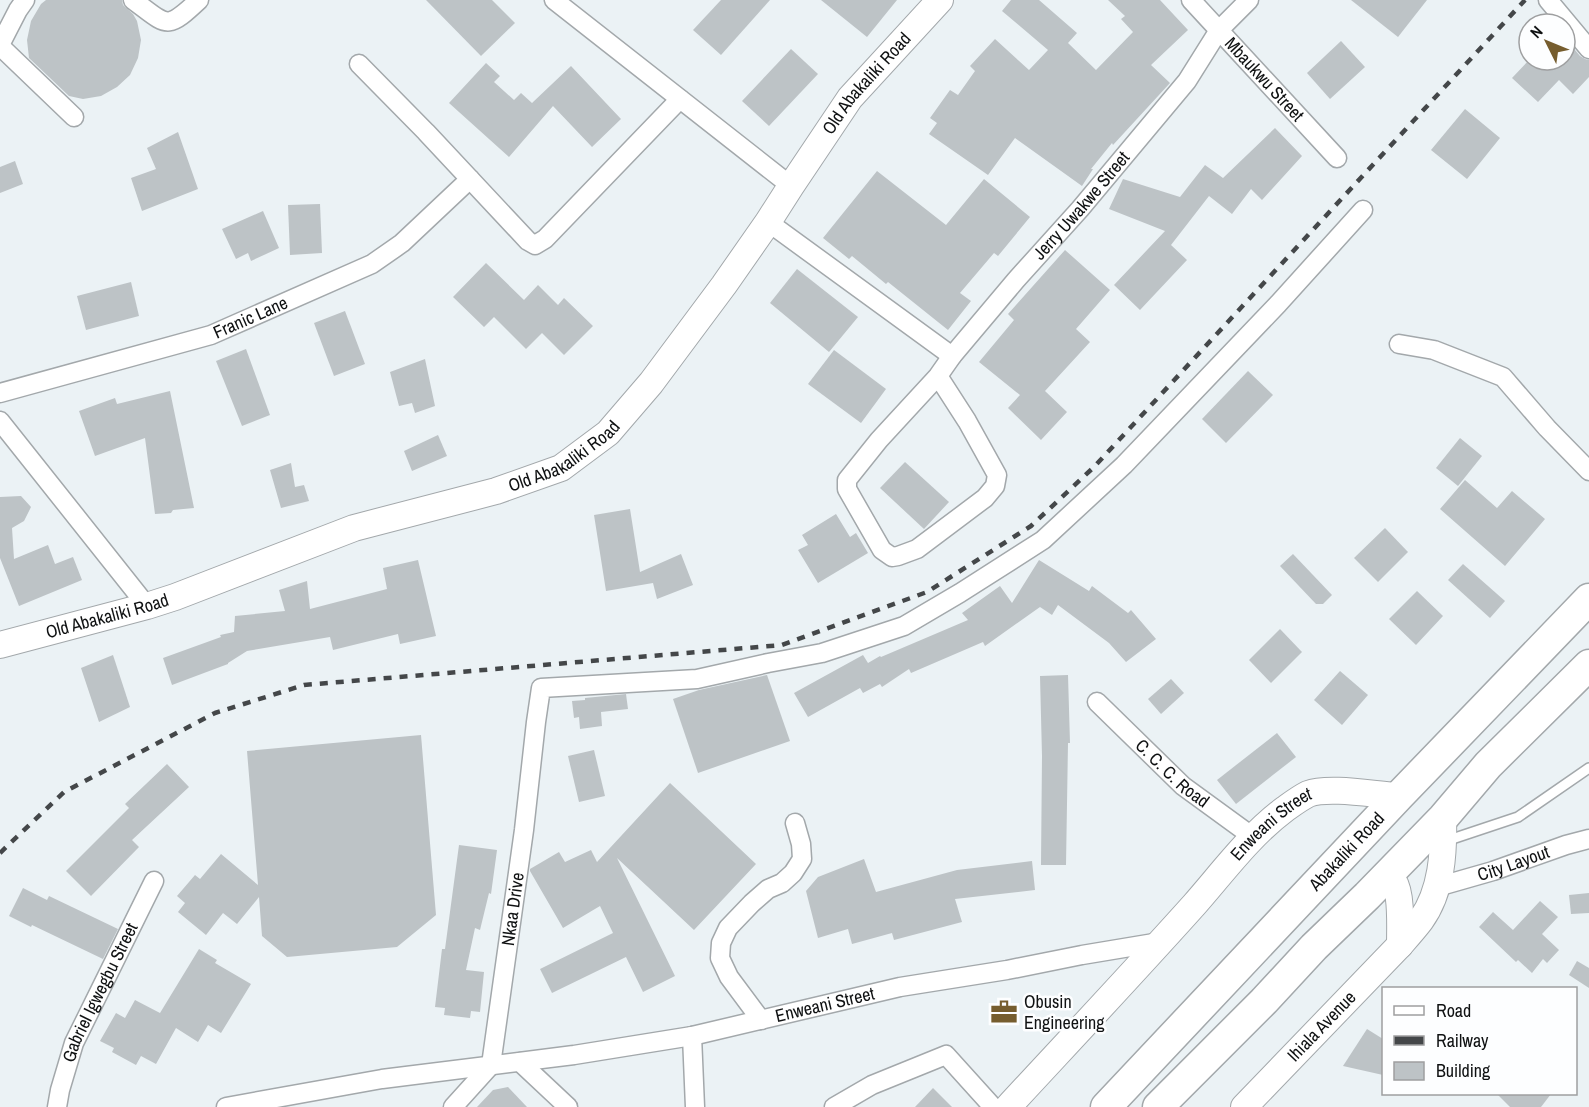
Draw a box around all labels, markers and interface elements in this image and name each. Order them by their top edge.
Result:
north arrow [1517,12,1577,72]
text: N [1525,21,1547,43]
street label: Old Abakaliki Road [816,27,916,139]
street label: Mbaukwu Street [1219,31,1310,127]
street label: Jerry Uwakwe Street [1027,146,1135,265]
street label: Franic Lane [209,290,291,344]
street label: Old Abakaliki Road [505,415,625,498]
street label: Old Abakaliki Road [43,587,172,644]
street label: C. C. C. Road [1130,733,1215,813]
street label: Enweani Street [1224,781,1315,866]
street label: Abakaliki Road [1302,806,1390,897]
street label: City Layout [1474,839,1553,887]
street label: Nkaa Drive [495,871,530,947]
street label: Gabriel Igwegbu Street [56,918,144,1065]
street label: Enweani Street [773,980,877,1028]
street label: Ihiala Avenue [1281,985,1361,1067]
legend [1382,987,1577,1095]
place label: Obusin Engineering [1024,989,1105,1035]
office icon: Obusin Engineering [989,997,1019,1027]
text: Road [1436,998,1471,1023]
text: Railway [1436,1028,1489,1053]
text: Building [1436,1058,1491,1083]

